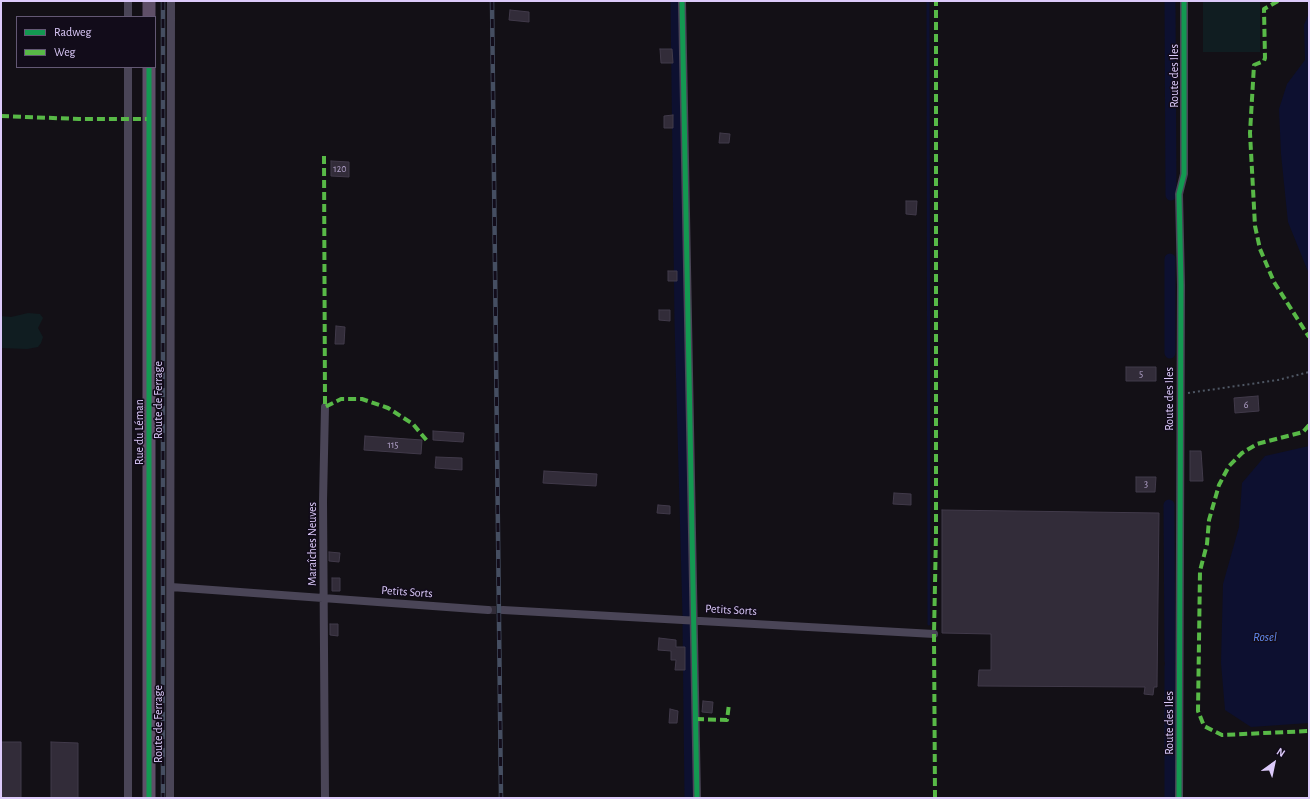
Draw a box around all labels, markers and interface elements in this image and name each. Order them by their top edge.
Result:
legend [16,16,156,68]
text: Radweg [54,26,91,38]
street label: Route des Iles [1167,44,1181,108]
text: Weg [54,46,75,58]
house number: 120 [333,163,347,175]
street label: Route de Ferrage [151,361,165,439]
street label: Route des Iles [1162,367,1176,431]
house number: 5 [1139,368,1143,380]
street label: Rue du Léman [132,399,146,465]
house number: 6 [1244,399,1248,411]
house number: 115 [387,439,399,451]
house number: 3 [1144,478,1148,490]
street label: Maraîches Neuves [305,502,319,586]
street label: Petits Sorts [381,583,433,601]
street label: Petits Sorts [705,601,757,619]
water label: Rosel [1253,629,1277,645]
street label: Route de Ferrage [151,685,165,763]
street label: Route des Iles [1162,691,1176,755]
north arrow [1254,743,1294,783]
text: N [1275,746,1287,759]

